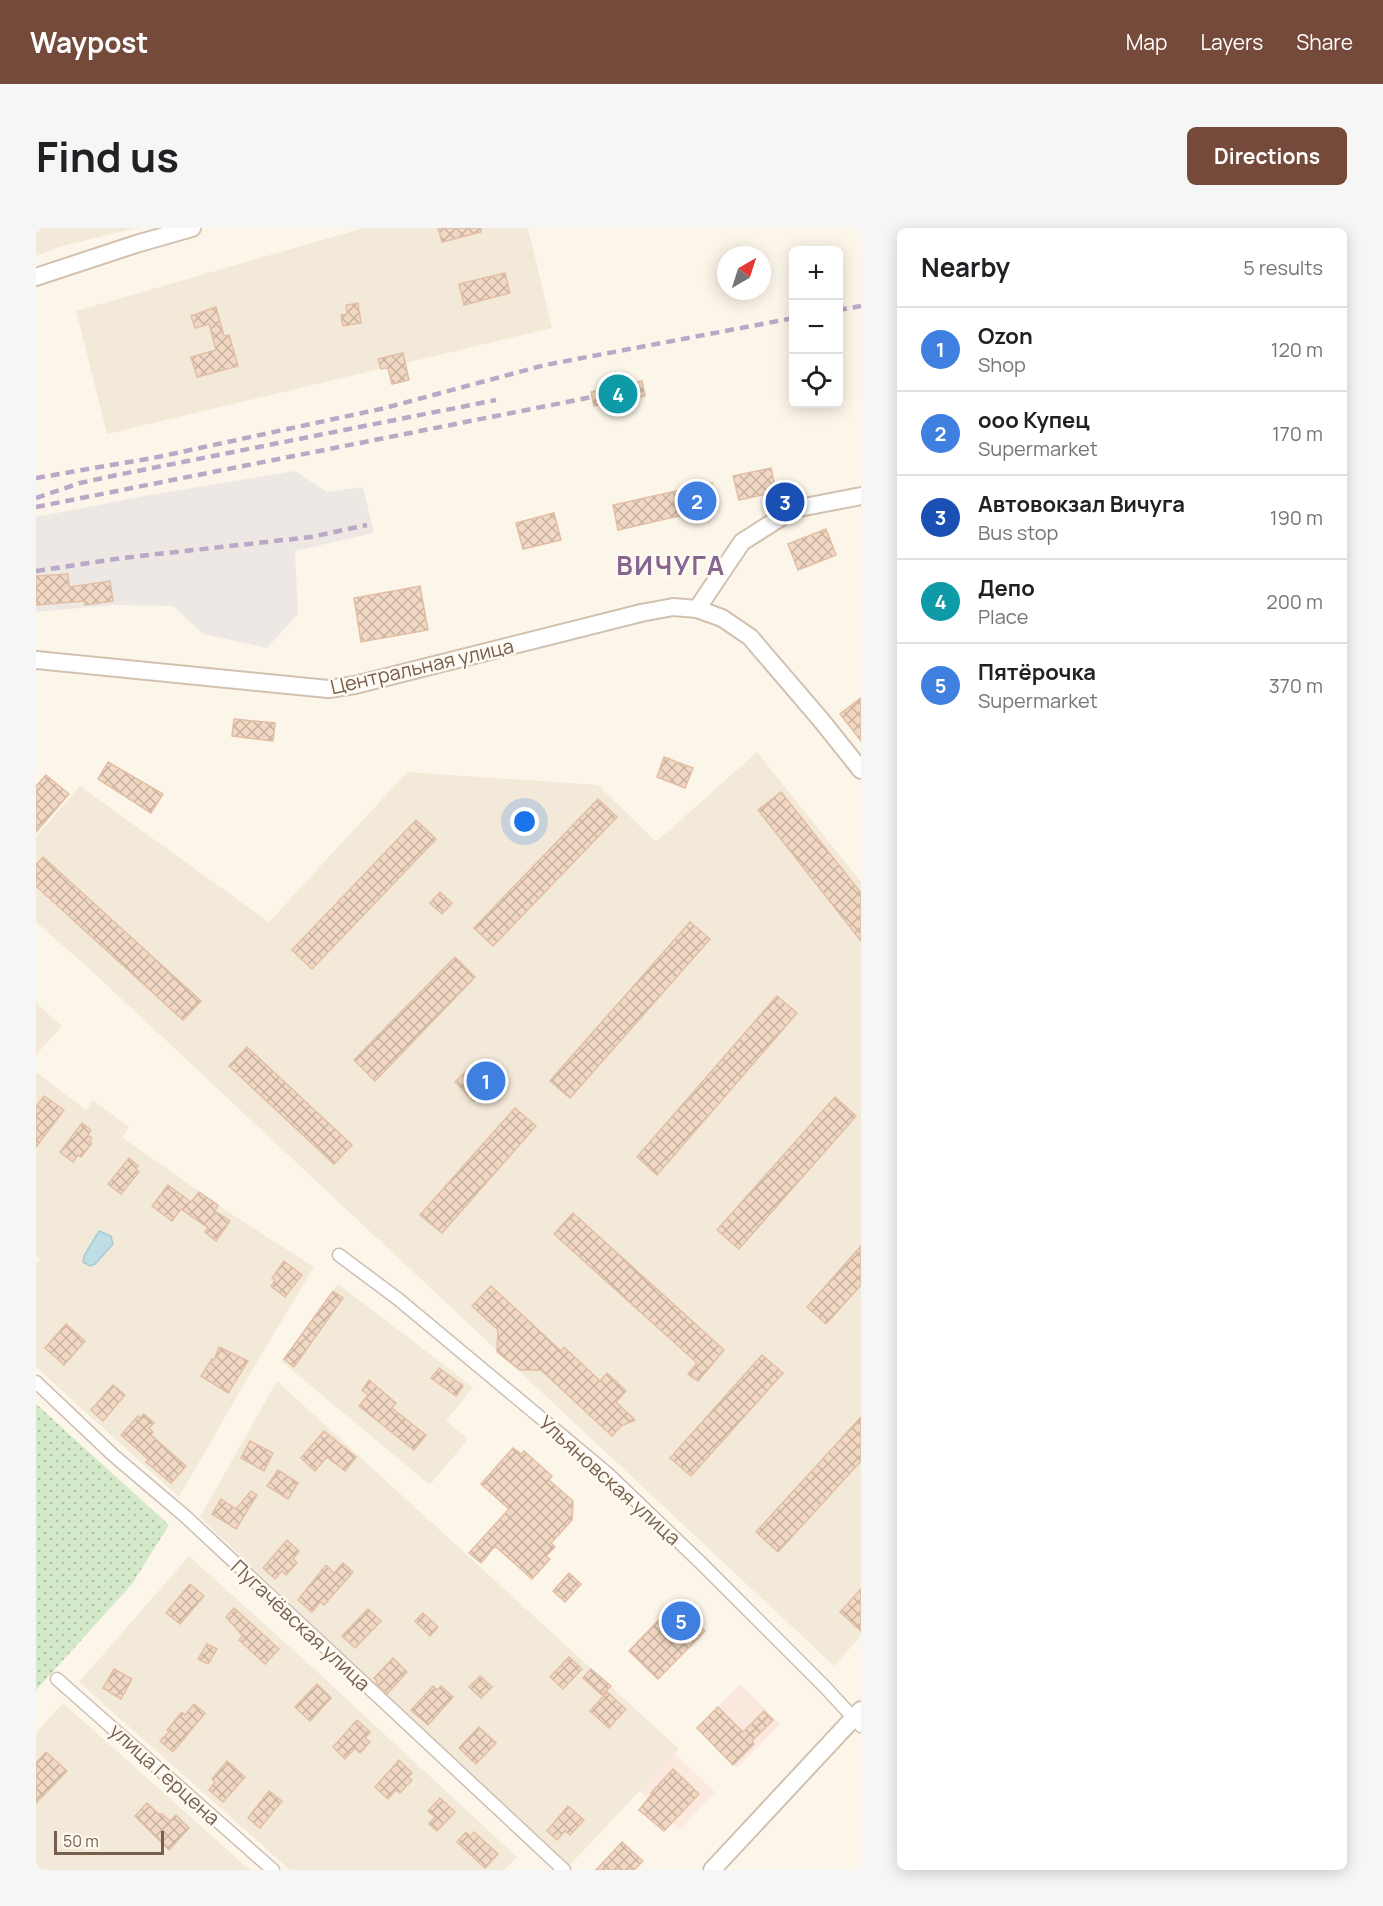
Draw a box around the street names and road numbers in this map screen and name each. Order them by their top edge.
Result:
street label: Центральная улица [328,632,516,700]
street label: Ульяновская улица [533,1409,687,1551]
street label: Пугачёвская улица [225,1553,377,1697]
street label: улица Герцена [104,1717,226,1831]

